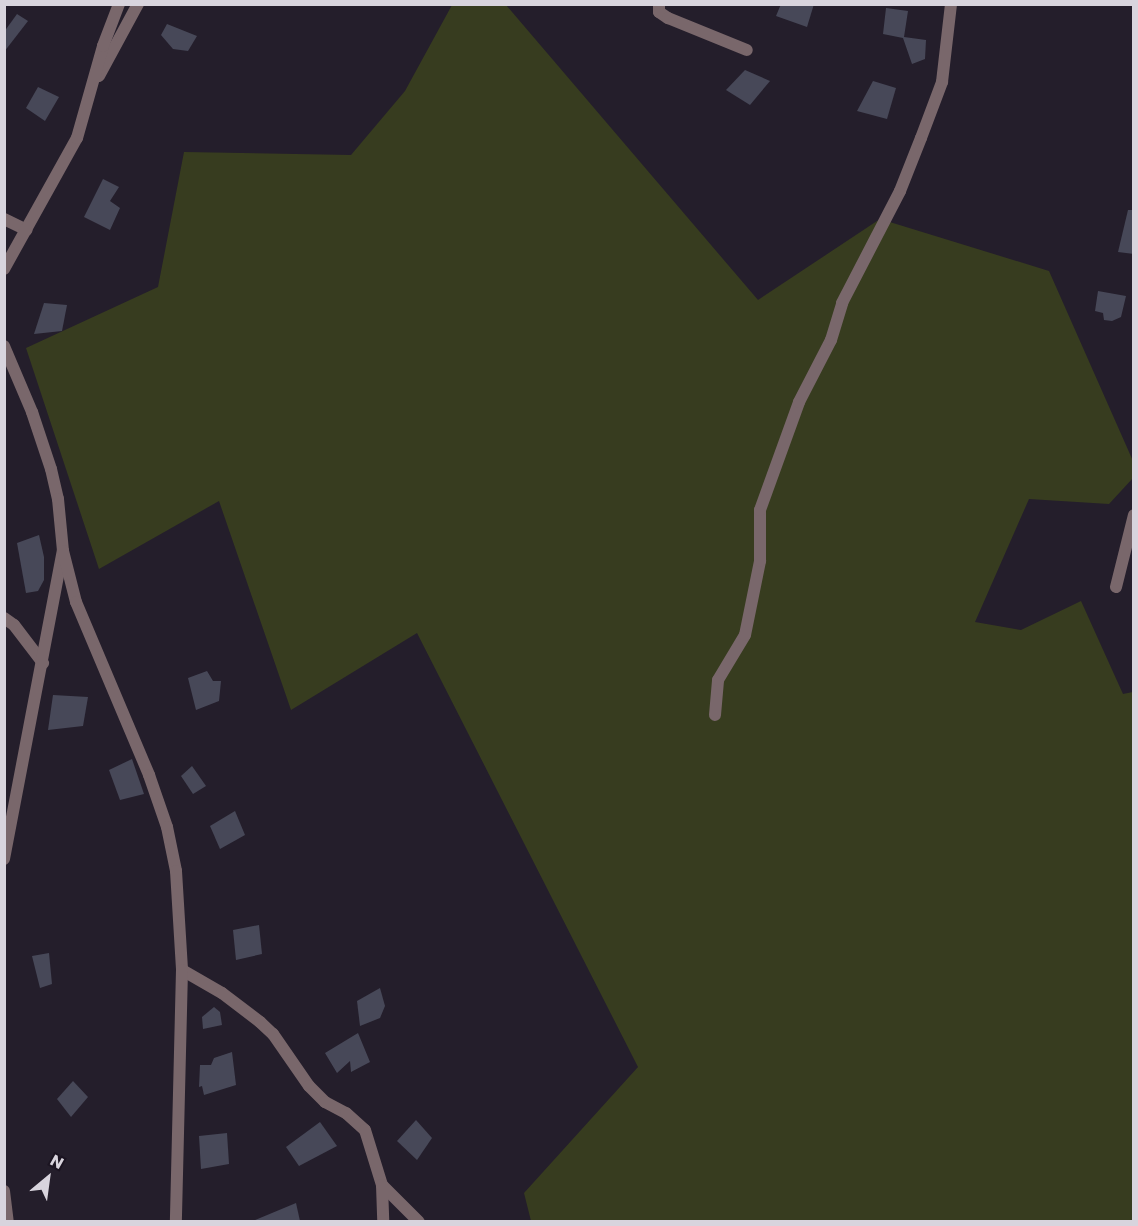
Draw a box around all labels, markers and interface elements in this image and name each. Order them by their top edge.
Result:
north arrow [18,1148,78,1208]
text: N [46,1149,68,1175]

